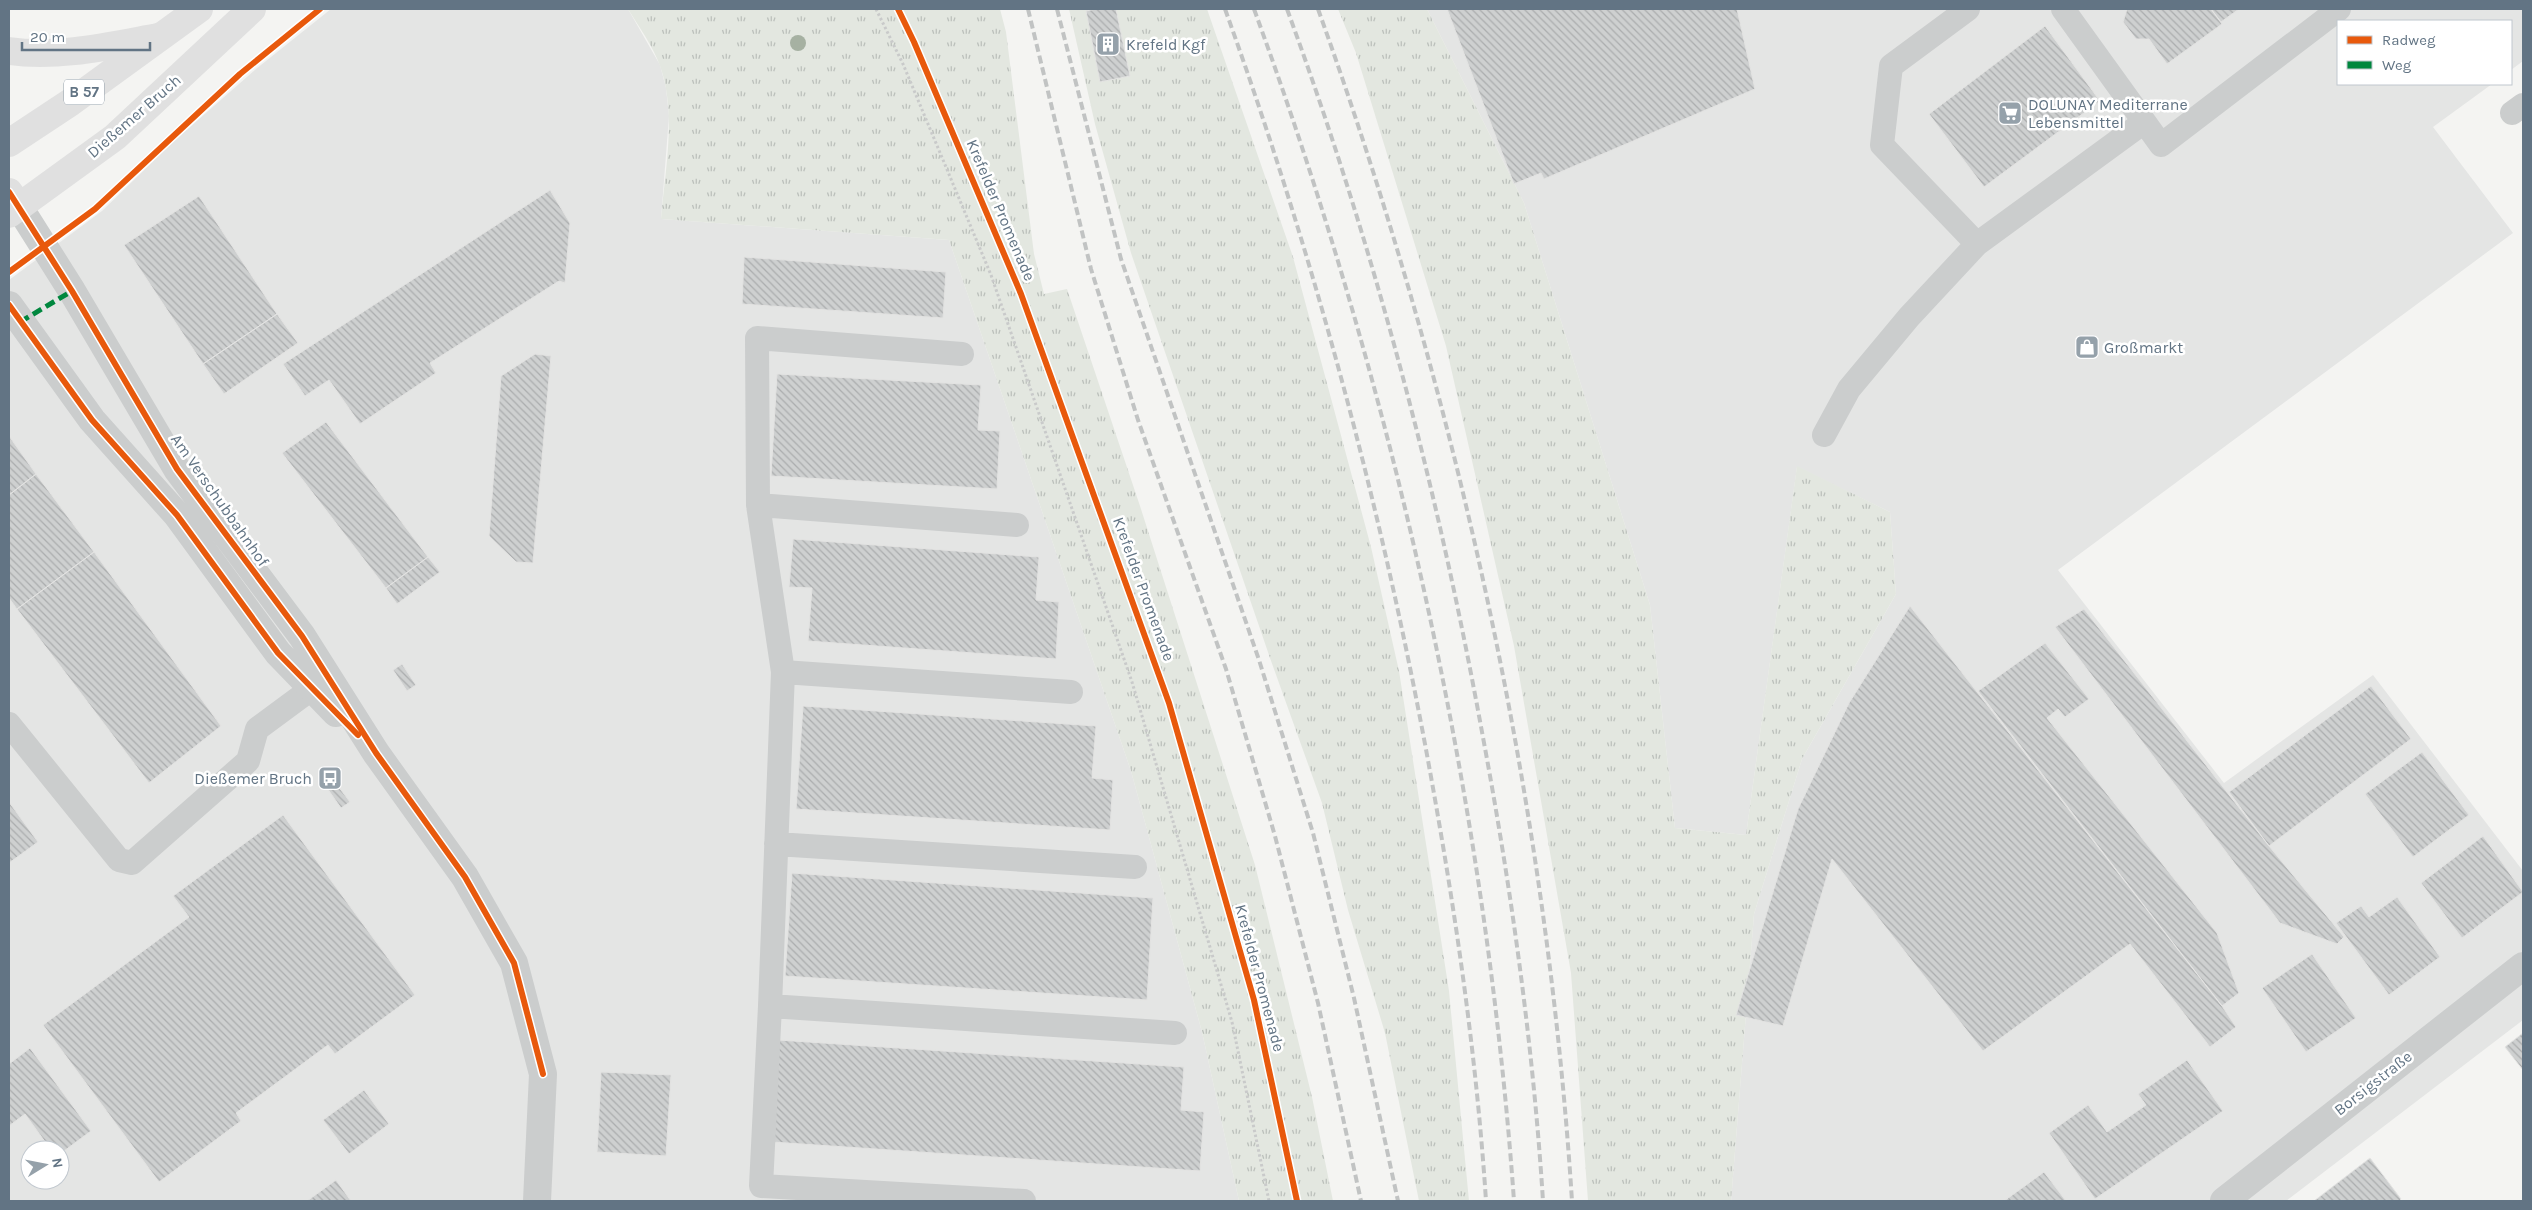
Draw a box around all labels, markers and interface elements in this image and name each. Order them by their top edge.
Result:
scale bar [22,20,150,52]
legend [2337,20,2512,85]
text: 20 m [30,28,65,46]
building icon: Krefeld Kgf [1095,31,1121,57]
text: Radweg [2382,31,2436,49]
place label: Krefeld Kgf [1126,35,1206,54]
text: Weg [2382,56,2412,74]
street label: Dießemer Bruch [83,70,185,162]
road number: B 57 [64,80,104,104]
place label: DOLUNAY Mediterrane Lebensmittel [2028,95,2188,132]
supermarket icon: DOLUNAY Mediterrane Lebensmittel [1997,100,2023,126]
street label: Krefelder Promenade [963,136,1039,284]
shop icon: Großmarkt [2074,334,2100,360]
place label: Großmarkt [2104,338,2183,357]
street label: Am Verschubbahnhof [167,430,273,570]
street label: Krefelder Promenade [1109,514,1179,664]
bus stop icon: Dießemer Bruch [317,765,343,791]
place label: Dießemer Bruch [194,769,312,788]
street label: Krefelder Promenade [1231,902,1289,1054]
street label: Borsigstraße [2330,1047,2416,1119]
north arrow [20,1140,70,1190]
text: N [48,1156,67,1169]

